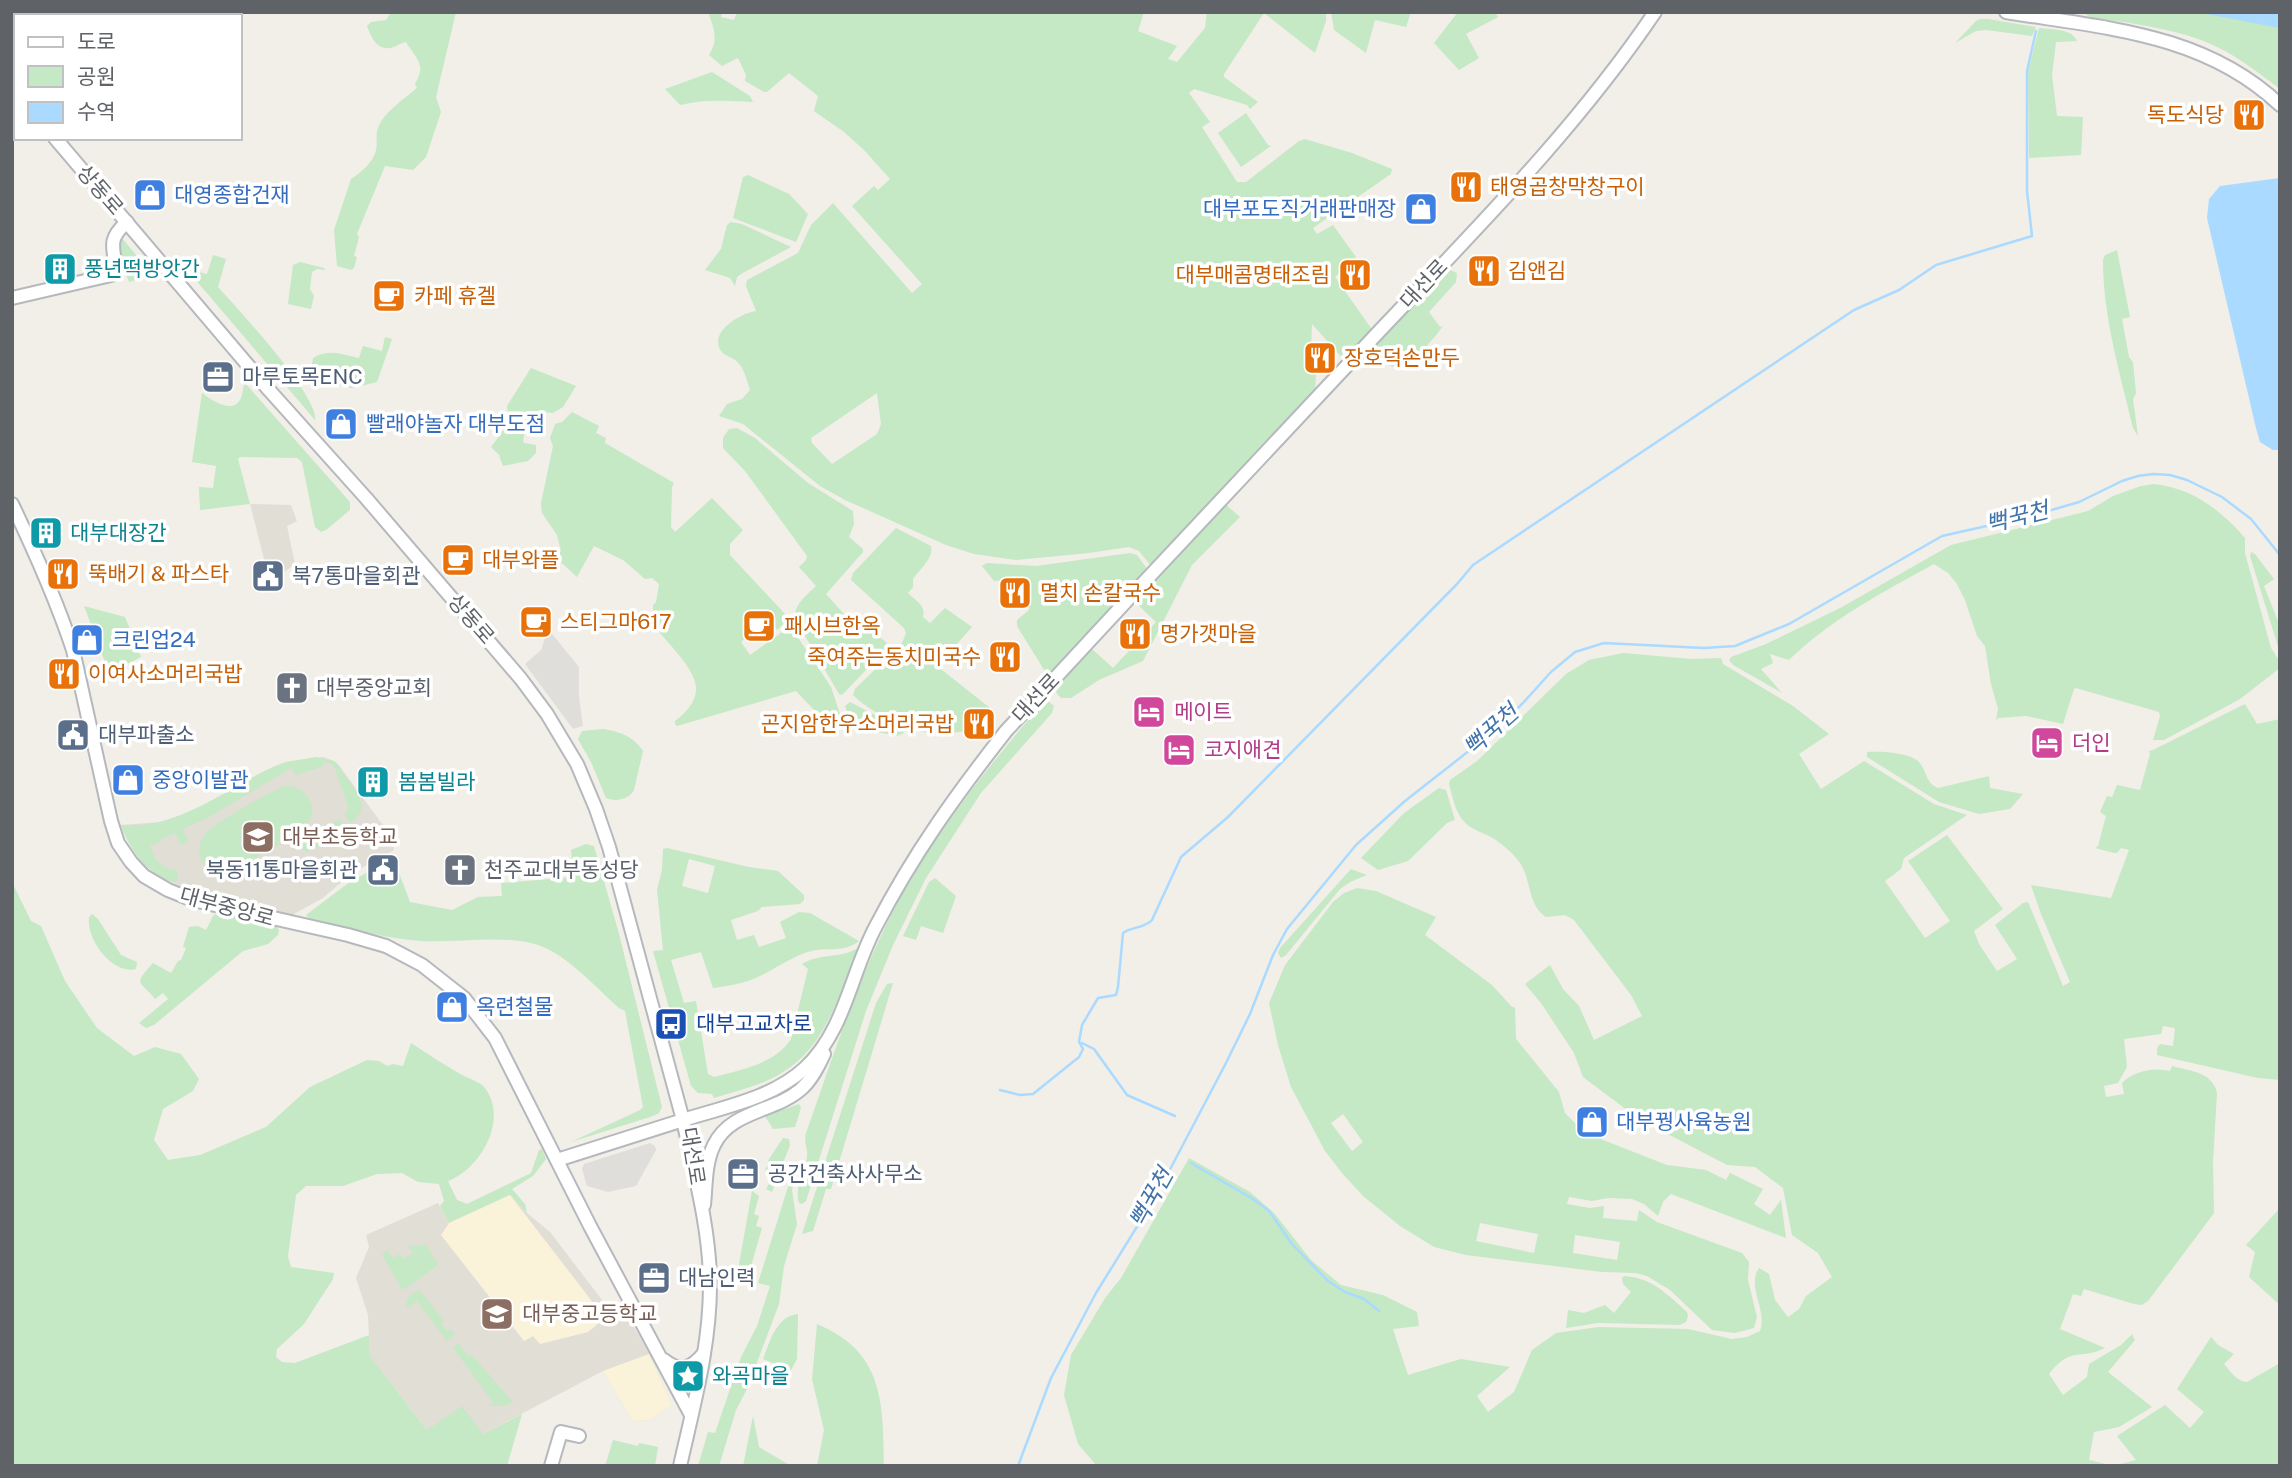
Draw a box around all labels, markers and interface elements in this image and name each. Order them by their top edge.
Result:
legend [14,14,242,140]
text: 도로 [77,29,116,54]
text: 공원 [77,64,116,89]
restaurant icon: 독도식당 [2230,96,2268,134]
text: 수역 [77,99,116,124]
place label: 독도식당 [2147,102,2224,127]
street label: 상동로 [72,160,129,220]
restaurant icon: 태영곱창막창구이 [1447,168,1485,206]
place label: 태영곱창막창구이 [1490,174,1645,199]
shop icon: 대영종합건재 [131,176,169,214]
place label: 대영종합건재 [174,182,290,207]
shop icon: 대부포도직거래판매장 [1402,190,1440,228]
place label: 대부포도직거래판매장 [1203,196,1396,221]
building icon: 풍년떡방앗간 [41,250,79,288]
restaurant icon: 김앤김 [1465,252,1503,290]
street label: 대선로 [1395,254,1453,313]
place label: 풍년떡방앗간 [84,256,200,281]
restaurant icon: 대부매콤명태조림 [1336,256,1374,294]
place label: 김앤김 [1508,258,1566,283]
place label: 대부매콤명태조림 [1175,262,1330,287]
cafe icon: 카페 휴겔 [370,277,408,315]
place label: 카페 휴겔 [414,283,496,308]
restaurant icon: 장호덕손만두 [1301,339,1339,377]
place label: 장호덕손만두 [1344,345,1460,370]
office icon: 마루토목ENC [199,358,237,396]
place label: 마루토목ENC [242,364,363,389]
shop icon: 빨래야놀자 대부도점 [322,405,360,443]
place label: 빨래야놀자 대부도점 [366,411,545,436]
water label: 뻑꾹천 [1983,495,2054,537]
building icon: 대부대장간 [27,514,65,552]
place label: 대부대장간 [70,520,167,545]
cafe icon: 대부와플 [439,541,477,579]
place label: 대부와플 [482,547,559,572]
restaurant icon: 뚝배기 & 파스타 [44,555,82,593]
public building icon: 북7통마을회관 [249,557,287,595]
place label: 뚝배기 & 파스타 [88,561,229,586]
place label: 북7통마을회관 [292,563,421,588]
restaurant icon: 멸치 손칼국수 [996,574,1034,612]
place label: 멸치 손칼국수 [1040,580,1161,605]
street label: 상동로 [443,589,500,649]
cafe icon: 스티그마617 [517,603,555,641]
cafe icon: 패시브한옥 [740,607,778,645]
place label: 스티그마617 [560,609,672,634]
place label: 패시브한옥 [784,613,881,638]
restaurant icon: 명가갯마을 [1116,615,1154,653]
shop icon: 크린업24 [68,621,106,659]
place label: 명가갯마을 [1160,621,1257,646]
place label: 크린업24 [112,627,196,652]
restaurant icon: 죽여주는동치미국수 [986,638,1024,676]
place label: 죽여주는동치미국수 [807,644,981,669]
restaurant icon: 이여사소머리국밥 [45,655,83,693]
place label: 이여사소머리국밥 [88,661,243,686]
street label: 대선로 [1007,668,1065,727]
church icon: 대부중앙교회 [273,669,311,707]
place label: 대부중앙교회 [316,675,432,700]
hotel icon: 메이트 [1130,693,1168,731]
water label: 뻑꾹천 [1458,696,1525,761]
place label: 메이트 [1174,699,1232,724]
restaurant icon: 곤지암한우소머리국밥 [960,705,998,743]
place label: 곤지암한우소머리국밥 [761,711,954,736]
public building icon: 대부파출소 [54,716,92,754]
place label: 대부파출소 [98,722,195,747]
hotel icon: 더인 [2028,724,2066,762]
place label: 더인 [2072,730,2111,755]
hotel icon: 코지애견 [1160,731,1198,769]
place label: 코지애견 [1204,737,1281,762]
shop icon: 중앙이발관 [109,761,147,799]
building icon: 봄봄빌라 [354,763,392,801]
place label: 중앙이발관 [152,767,249,792]
place label: 봄봄빌라 [398,769,475,794]
school or university icon: 대부초등학교 [239,818,277,856]
place label: 대부초등학교 [282,824,398,849]
public building icon: 북동11통마을회관 [364,851,402,889]
church icon: 천주교대부동성당 [441,851,479,889]
place label: 북동11통마을회관 [206,857,358,882]
place label: 천주교대부동성당 [484,857,639,882]
street label: 대부중앙로 [177,882,277,931]
shop icon: 옥련철물 [433,988,471,1026]
place label: 옥련철물 [476,994,553,1019]
bus stop icon: 대부고교차로 [652,1005,690,1043]
place label: 대부고교차로 [696,1011,812,1036]
shop icon: 대부꿩사육농원 [1573,1103,1611,1141]
place label: 대부꿩사육농원 [1616,1109,1751,1134]
street label: 대선로 [677,1125,710,1187]
office icon: 공간건축사사무소 [724,1155,762,1193]
place label: 공간건축사사무소 [768,1161,923,1186]
water label: 뻑꾹천 [1123,1161,1179,1232]
office icon: 대남인력 [635,1259,673,1297]
place label: 대남인력 [678,1265,755,1290]
school or university icon: 대부중고등학교 [478,1295,516,1333]
place label: 대부중고등학교 [522,1301,657,1326]
place icon: 와곡마을 [669,1357,707,1395]
place label: 와곡마을 [712,1363,789,1388]

